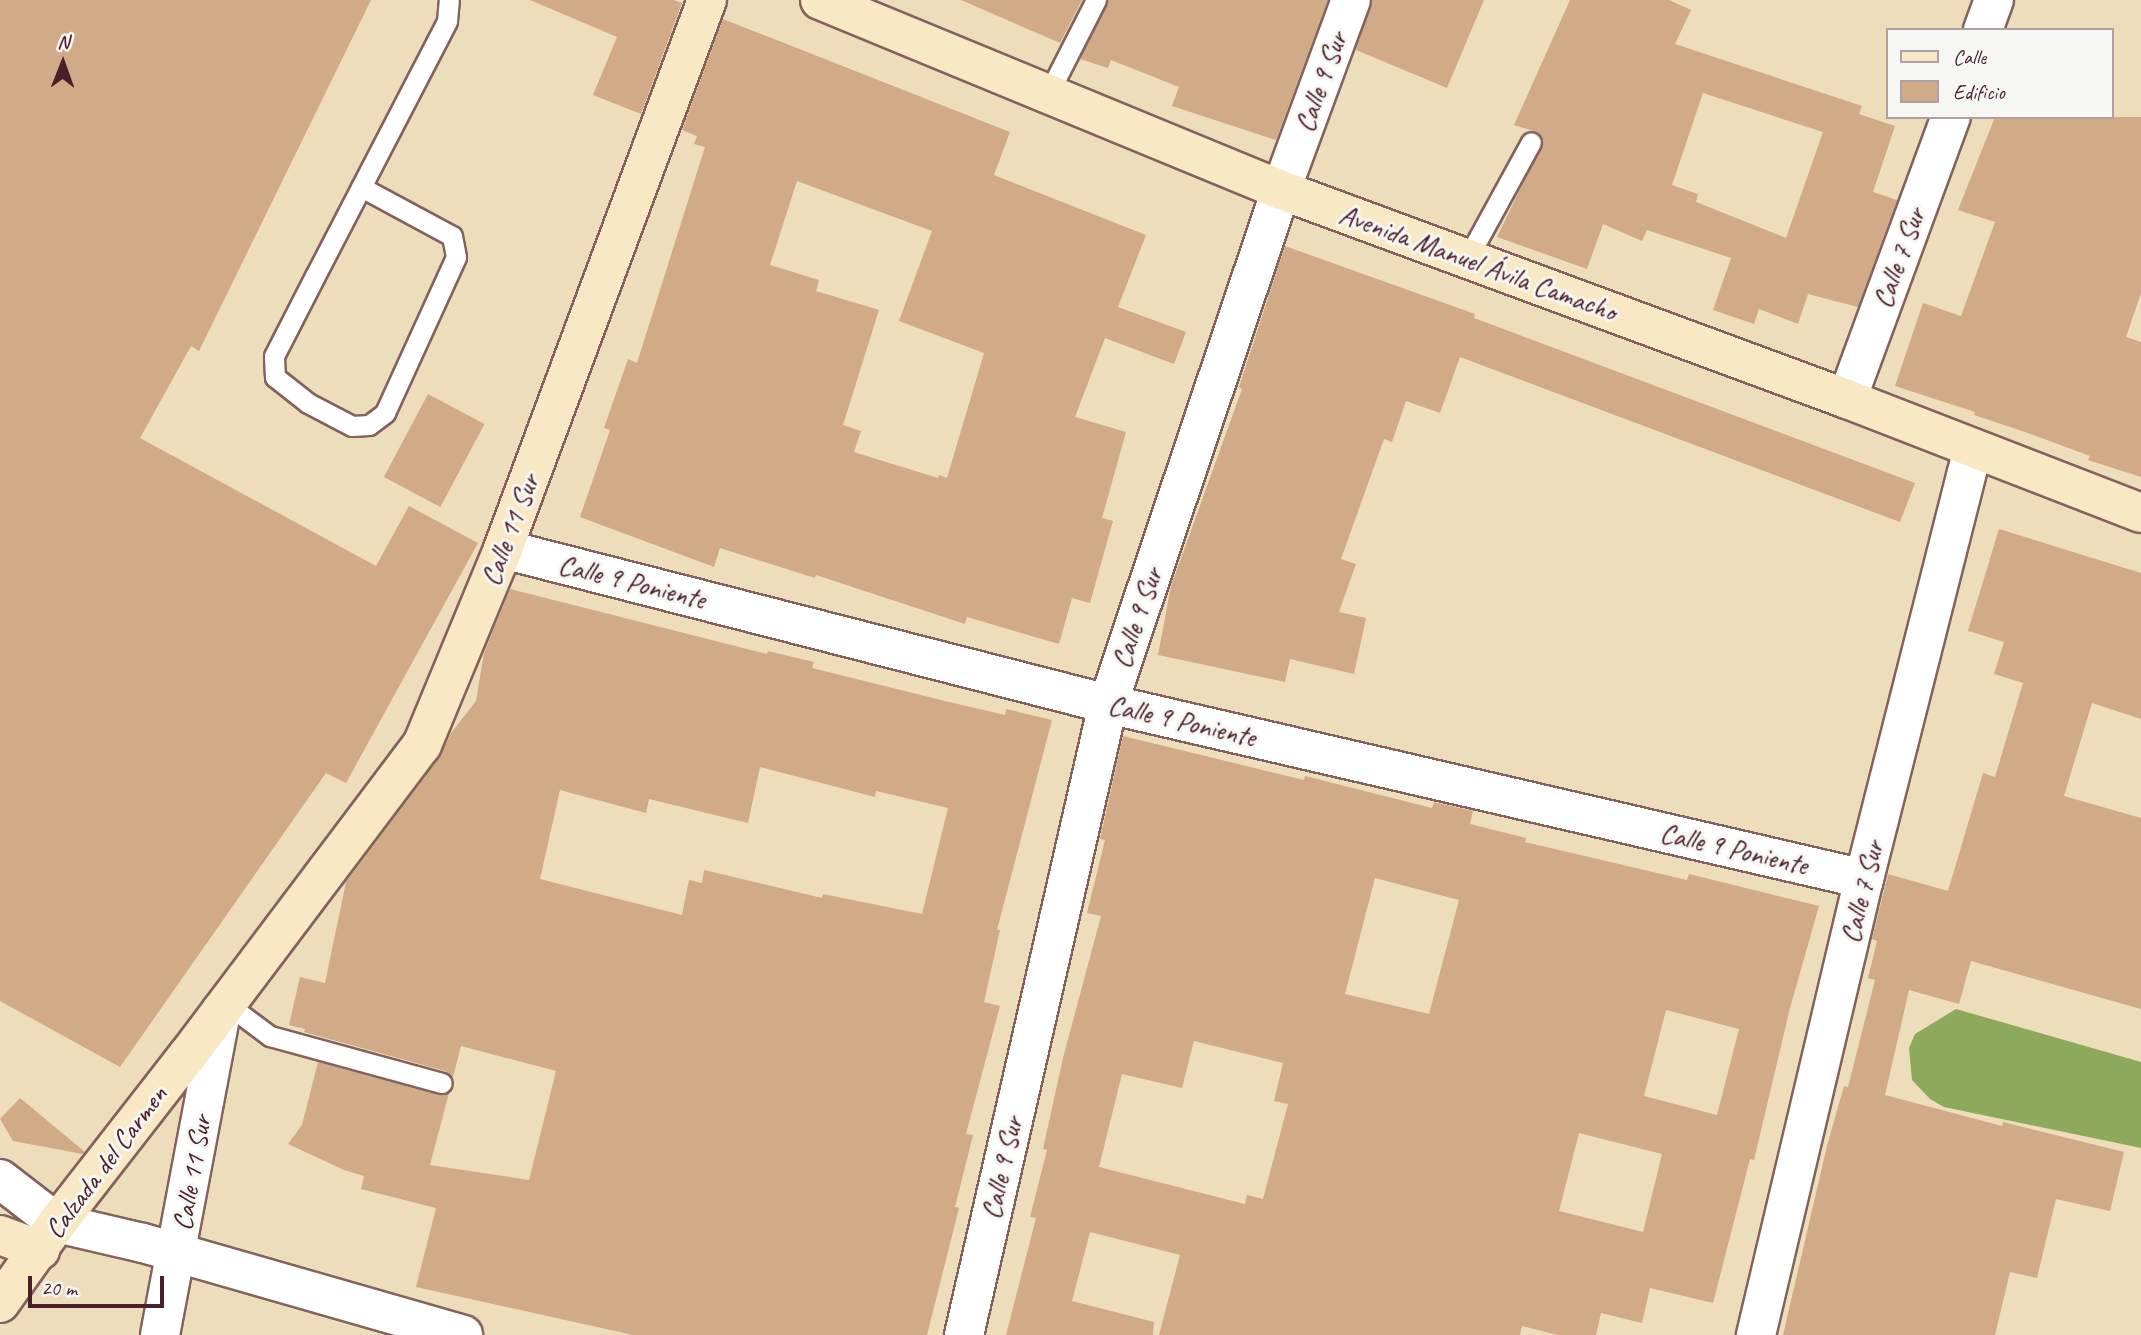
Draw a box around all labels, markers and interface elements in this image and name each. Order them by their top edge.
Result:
north arrow [28,28,98,98]
street label: Calle 9 Sur [1287,28,1355,136]
legend [1885,28,2113,119]
text: N [57,30,69,54]
text: Calle [1953,44,1986,70]
text: Edificio [1953,79,2005,105]
street label: Avenida Manuel Ávila Camacho [1335,197,1621,329]
street label: Calle 7 Sur [1865,204,1933,312]
street label: Calle 11 Sur [473,470,547,590]
street label: Calle 9 Poniente [555,548,709,616]
street label: Calle 9 Sur [1104,564,1170,672]
street label: Calle 9 Poniente [1105,688,1259,754]
street label: Calle 9 Poniente [1657,816,1811,882]
street label: Calle 7 Sur [1833,838,1891,946]
street label: Calzada del Carmen [37,1078,175,1246]
street label: Calle 11 Sur [165,1113,219,1233]
street label: Calle 9 Sur [974,1114,1030,1222]
scale bar [32,1262,168,1306]
text: 20 m [41,1275,77,1301]

